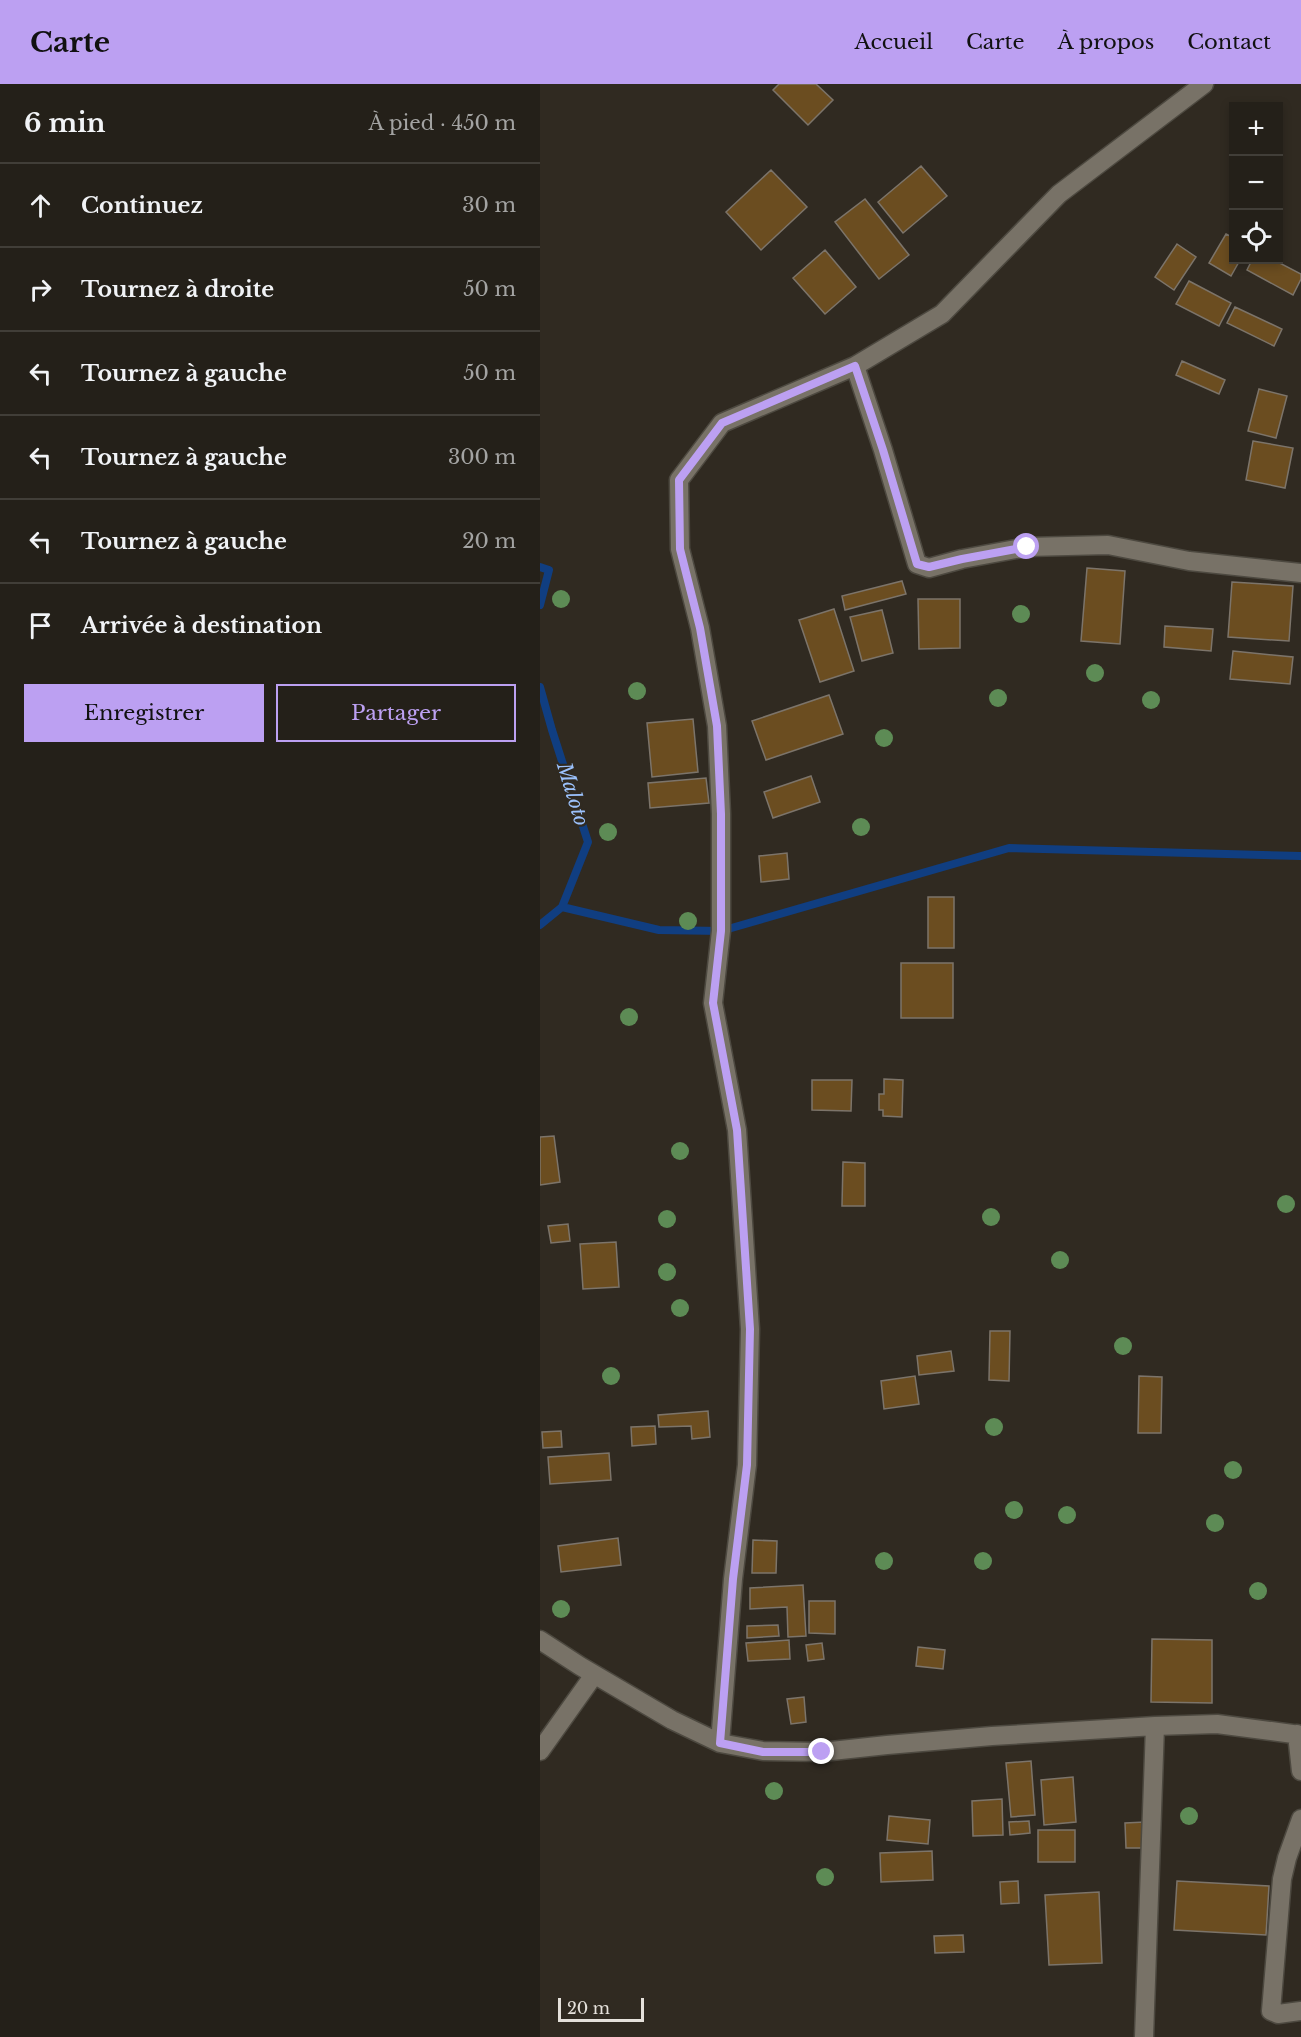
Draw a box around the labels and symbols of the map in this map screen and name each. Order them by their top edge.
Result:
route start [1013,533,1039,559]
water label: Maloto [552,758,594,829]
route end [808,1738,834,1764]
scale bar [558,1995,644,2022]

